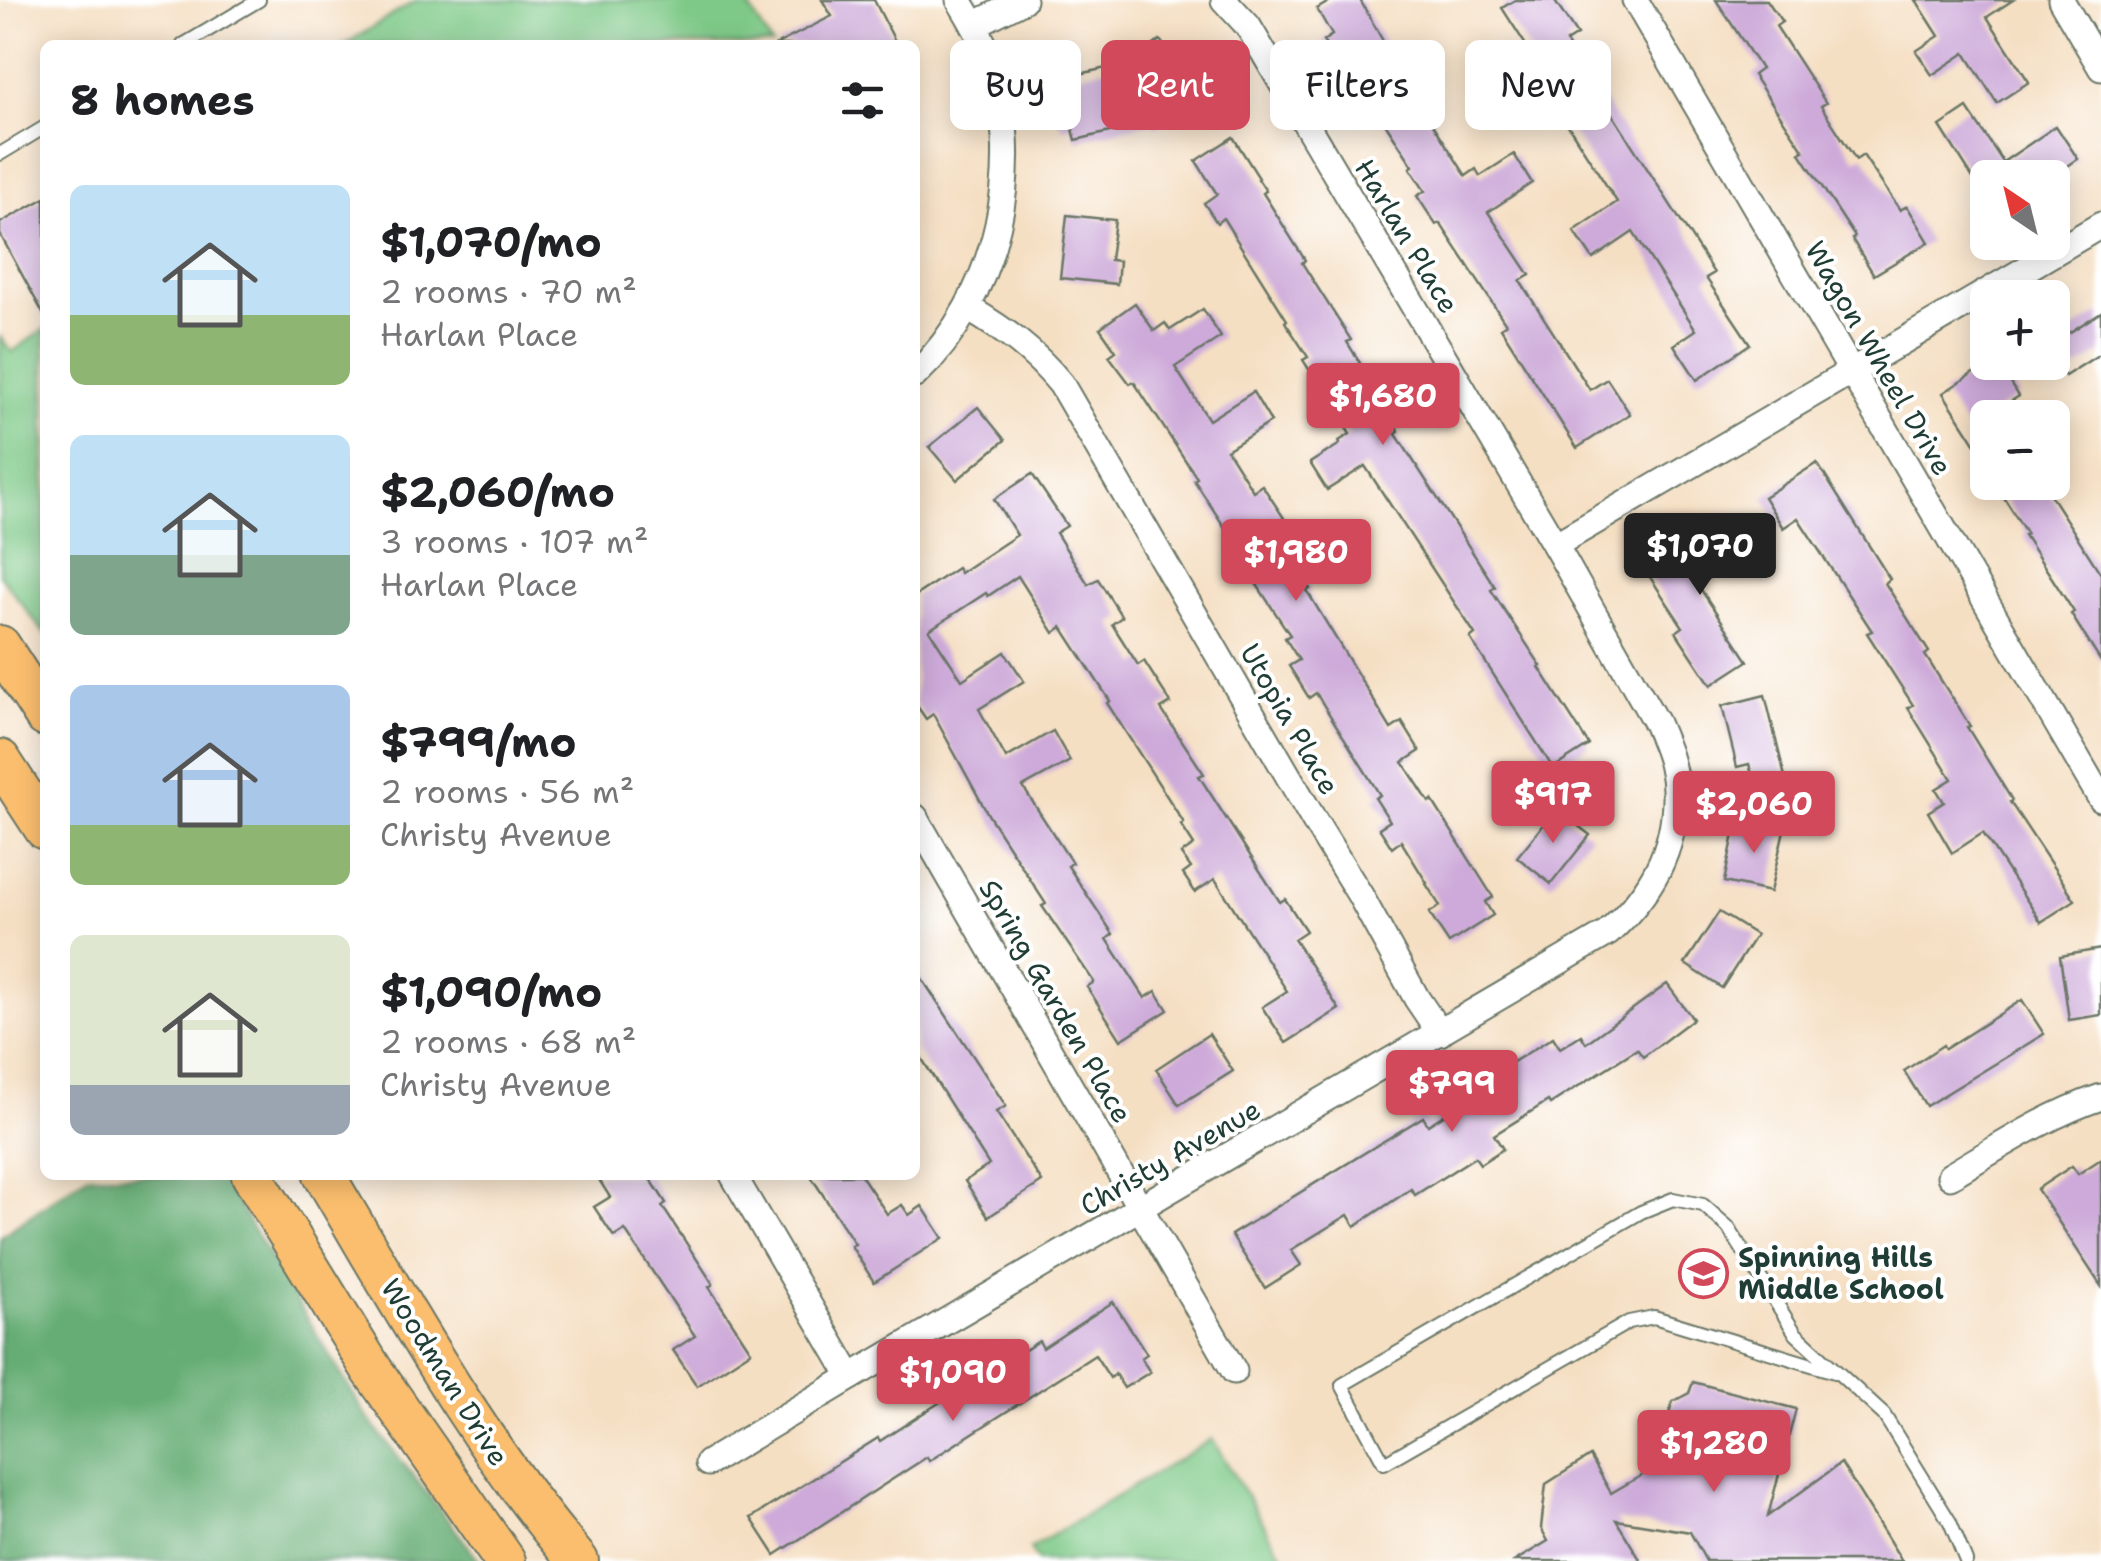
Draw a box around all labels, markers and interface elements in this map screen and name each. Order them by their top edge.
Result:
chip: Buy [950,40,1081,130]
chip: Rent [1101,40,1250,130]
chip: Filters [1270,40,1445,130]
chip: New [1465,40,1611,130]
text: 8 homes [70,72,255,128]
icon: filters [835,73,890,128]
street label: Harlan Place [1346,152,1468,320]
north arrow [1970,160,2070,260]
map controls [1970,160,2070,500]
text: $1,070/mo [380,214,602,270]
icon: home [150,225,270,345]
street label: Wagon Wheel Drive [1796,234,1962,482]
text: 2 rooms · 70 m² [380,270,637,313]
button: + [1970,280,2070,380]
text: Harlan Place [380,313,578,356]
pin: $1,680 [1302,363,1464,448]
text: $1,680 [1329,374,1437,417]
button: − [1970,400,2070,500]
text: $2,060/mo [380,464,615,520]
icon: home [150,475,270,595]
pin: $1,070 [1619,513,1781,598]
pin: $1,980 [1215,519,1377,604]
text: 3 rooms · 107 m² [380,520,648,563]
text: $1,070 [1646,524,1754,567]
text: $1,980 [1243,530,1349,573]
text: Harlan Place [380,563,578,606]
street label: Utopia Place [1231,637,1349,801]
text: $799/mo [380,714,577,770]
icon: home [150,725,270,845]
pin: $917 [1494,761,1612,846]
text: 2 rooms · 56 m² [380,770,634,813]
pin: $2,060 [1673,771,1835,856]
text: $917 [1513,772,1593,815]
text: $2,060 [1695,782,1813,825]
text: Christy Avenue [380,813,612,856]
street label: Spring Garden Place [971,872,1141,1130]
text: $1,090/mo [380,964,602,1020]
icon: home [150,975,270,1095]
text: 2 rooms · 68 m² [380,1020,636,1063]
pin: $799 [1393,1050,1511,1135]
text: $799 [1408,1061,1496,1104]
text: Christy Avenue [380,1063,612,1106]
street label: Christy Avenue [1073,1090,1267,1224]
place label: Spinning Hills Middle School [1738,1238,1944,1308]
school or university icon: Spinning Hills Middle School [1677,1247,1729,1299]
street label: Woodman Drive [372,1271,518,1473]
pin: $1,090 [872,1339,1034,1424]
text: $1,090 [899,1350,1007,1393]
pin: $1,280 [1633,1410,1795,1495]
text: $1,280 [1659,1421,1769,1464]

